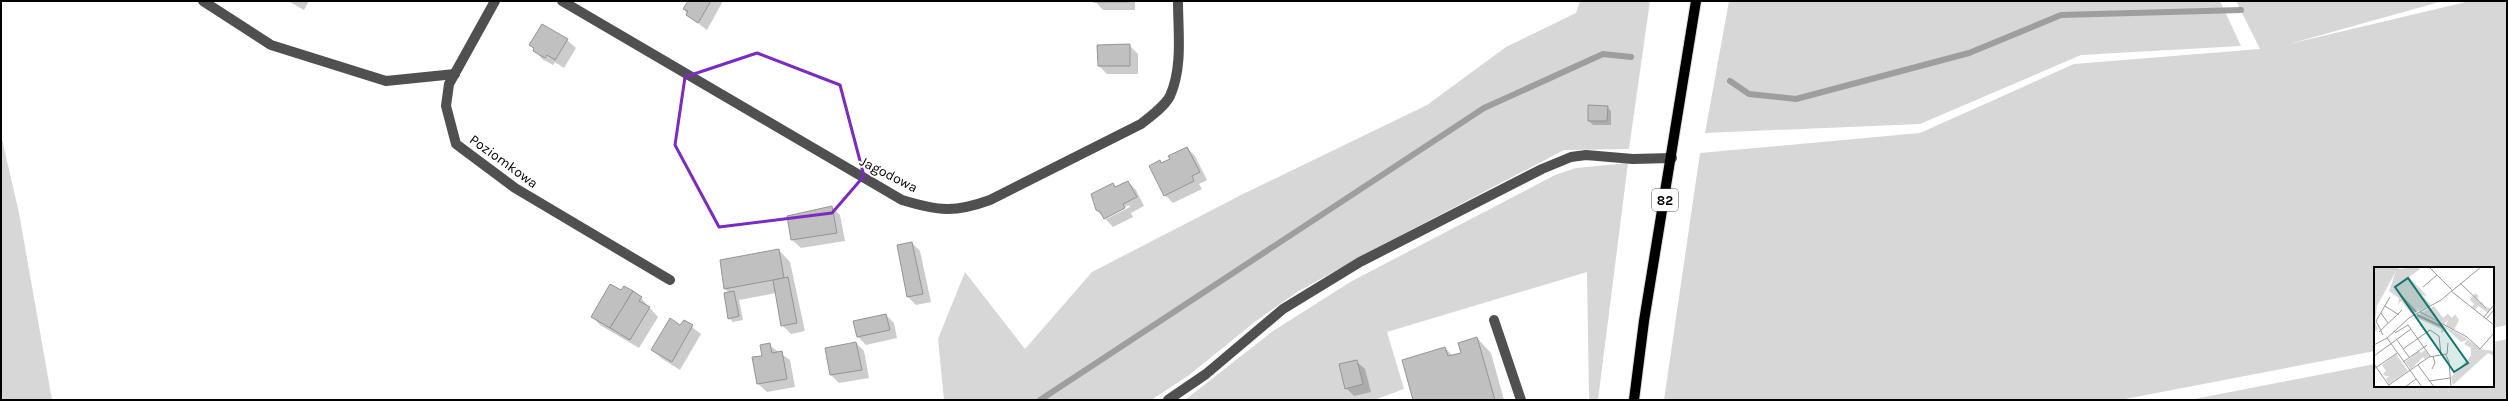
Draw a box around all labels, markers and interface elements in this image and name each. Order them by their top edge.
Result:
street label: Poziomkowa [466,131,541,192]
street label: Jagodowa [857,153,921,196]
road number: 82 [1652,189,1678,211]
inset map [2374,267,2494,387]

